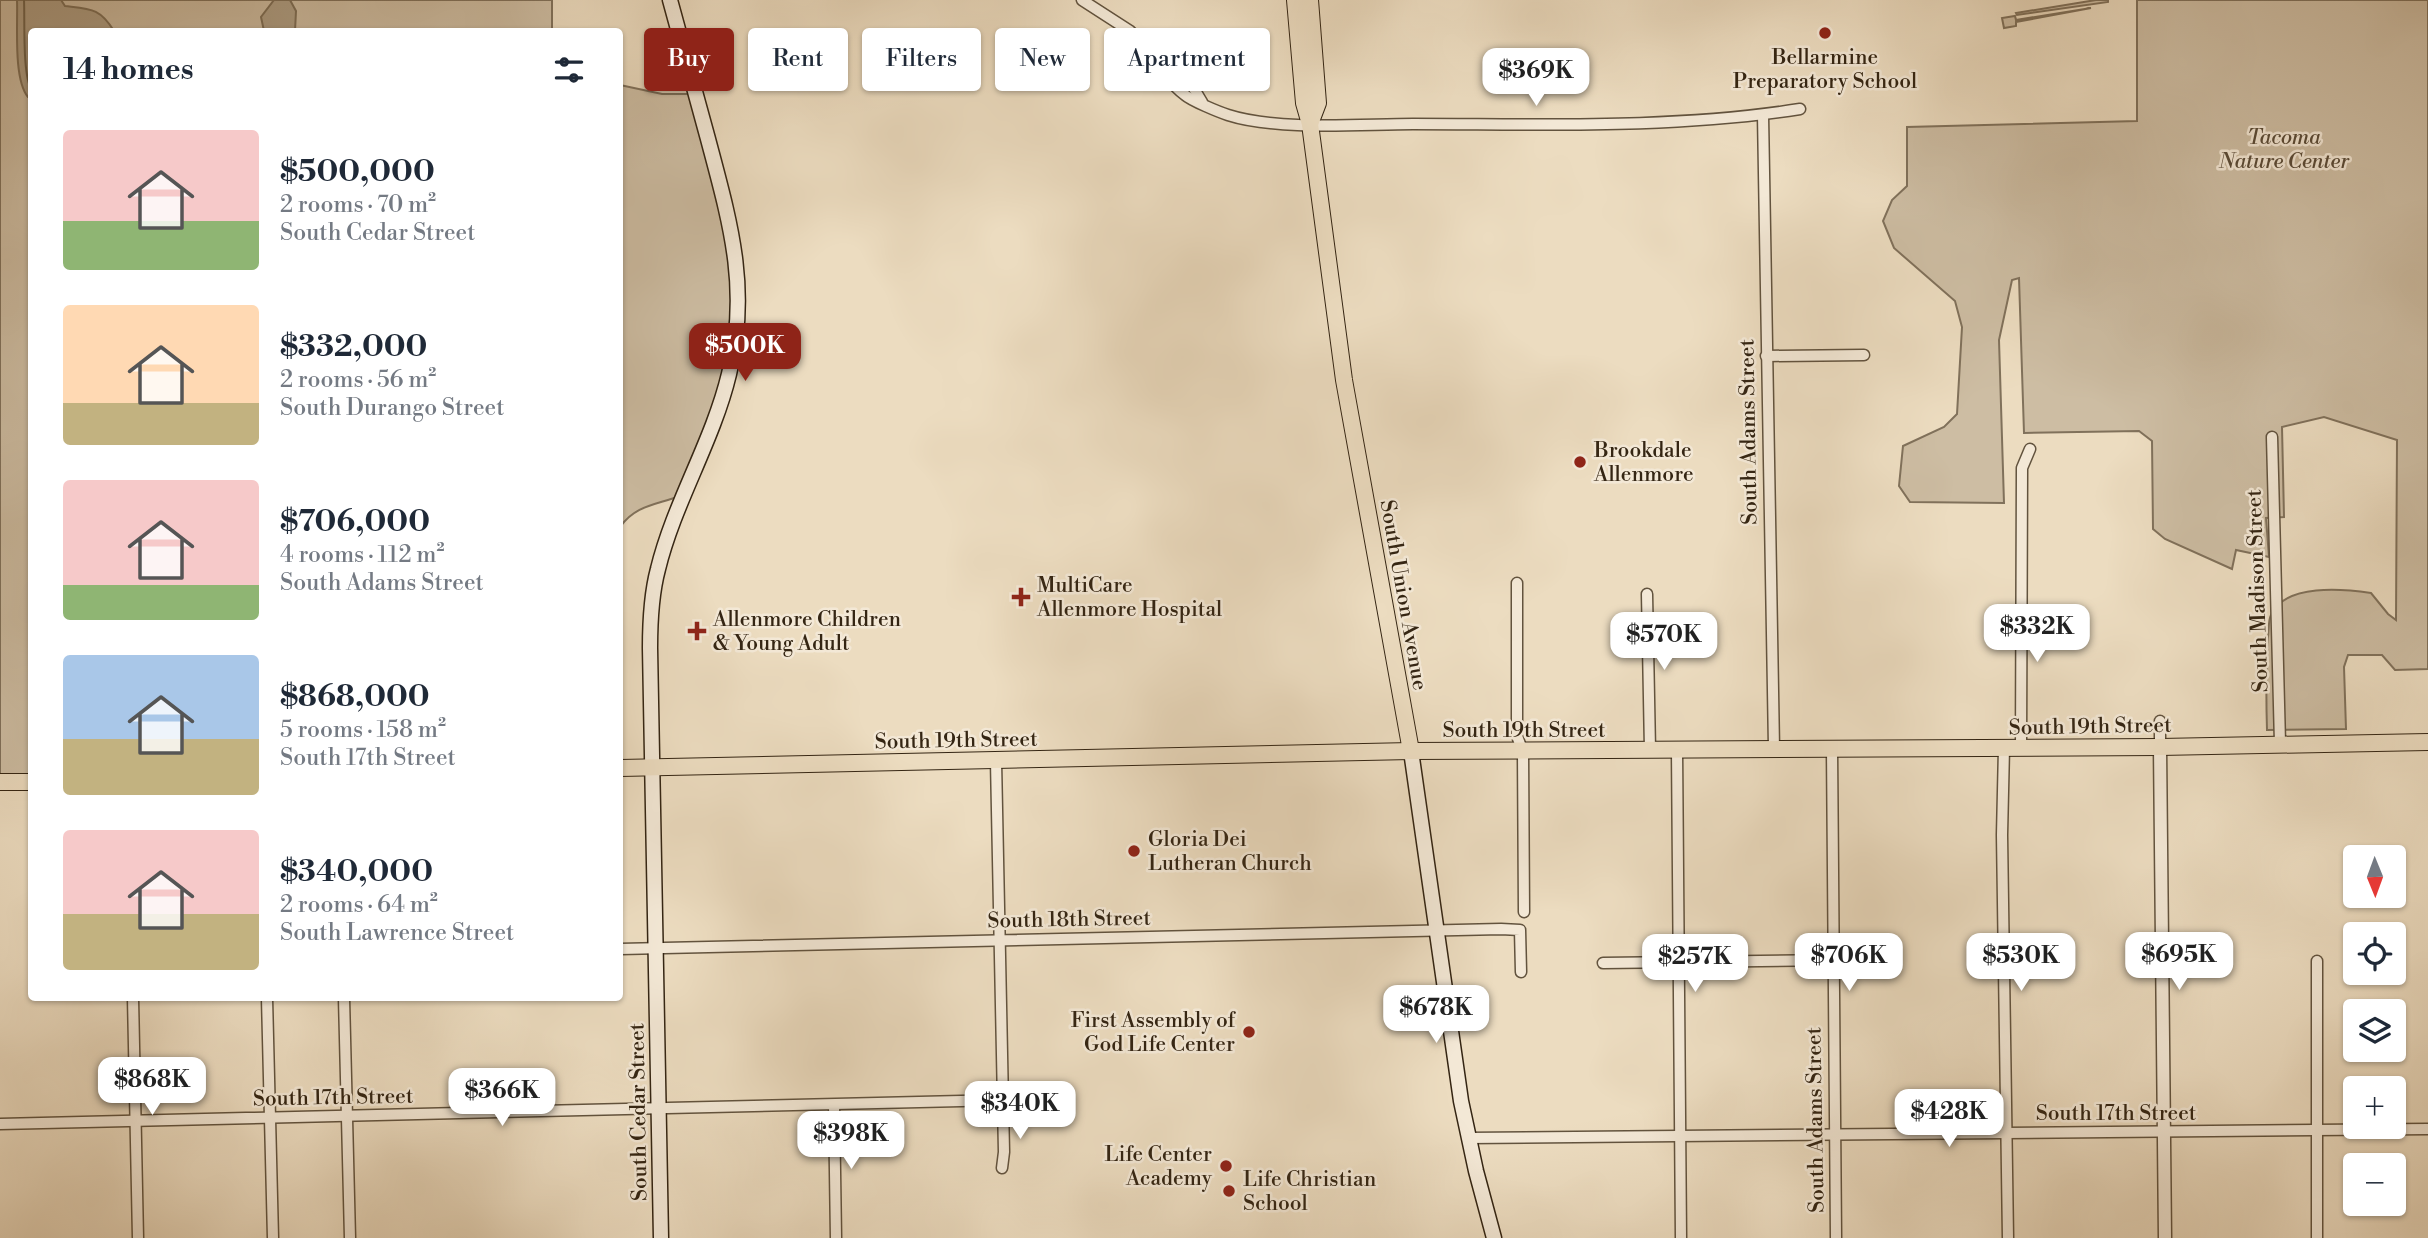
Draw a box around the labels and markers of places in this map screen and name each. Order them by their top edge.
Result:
marker: Bellarmine Preparatory School [1817,25,1833,41]
place label: Bellarmine Preparatory School [1733,45,1917,95]
pin: $369K [1487,48,1585,108]
pin: $500K [696,324,794,383]
place label: Brookdale Allenmore [1593,438,1694,488]
marker: Brookdale Allenmore [1572,454,1588,470]
place label: MultiCare Allenmore Hospital [1036,573,1222,623]
marker: MultiCare Allenmore Hospital [1011,587,1031,607]
pin: $332K [1988,604,2086,664]
place label: Allenmore Children & Young Adult [712,607,902,657]
pin: $570K [1615,612,1713,672]
marker: Allenmore Children & Young Adult [687,621,707,641]
place label: Gloria Dei Lutheran Church [1148,827,1312,877]
marker: Gloria Dei Lutheran Church [1126,843,1142,859]
pin: $695K [2130,932,2228,992]
pin: $257K [1646,934,1744,994]
pin: $706K [1800,934,1898,993]
pin: $530K [1972,934,2070,993]
pin: $678K [1387,986,1485,1045]
place label: First Assembly of God Life Center [1071,1008,1236,1058]
marker: First Assembly of God Life Center [1241,1024,1257,1040]
pin: $868K [103,1058,201,1117]
pin: $366K [453,1068,551,1128]
pin: $340K [971,1082,1069,1141]
pin: $428K [1900,1090,1998,1149]
pin: $398K [802,1112,900,1171]
place label: Life Center Academy [1105,1142,1213,1192]
marker: Life Center Academy [1218,1158,1234,1174]
place label: Life Christian School [1243,1167,1377,1217]
marker: Life Christian School [1221,1183,1237,1199]

